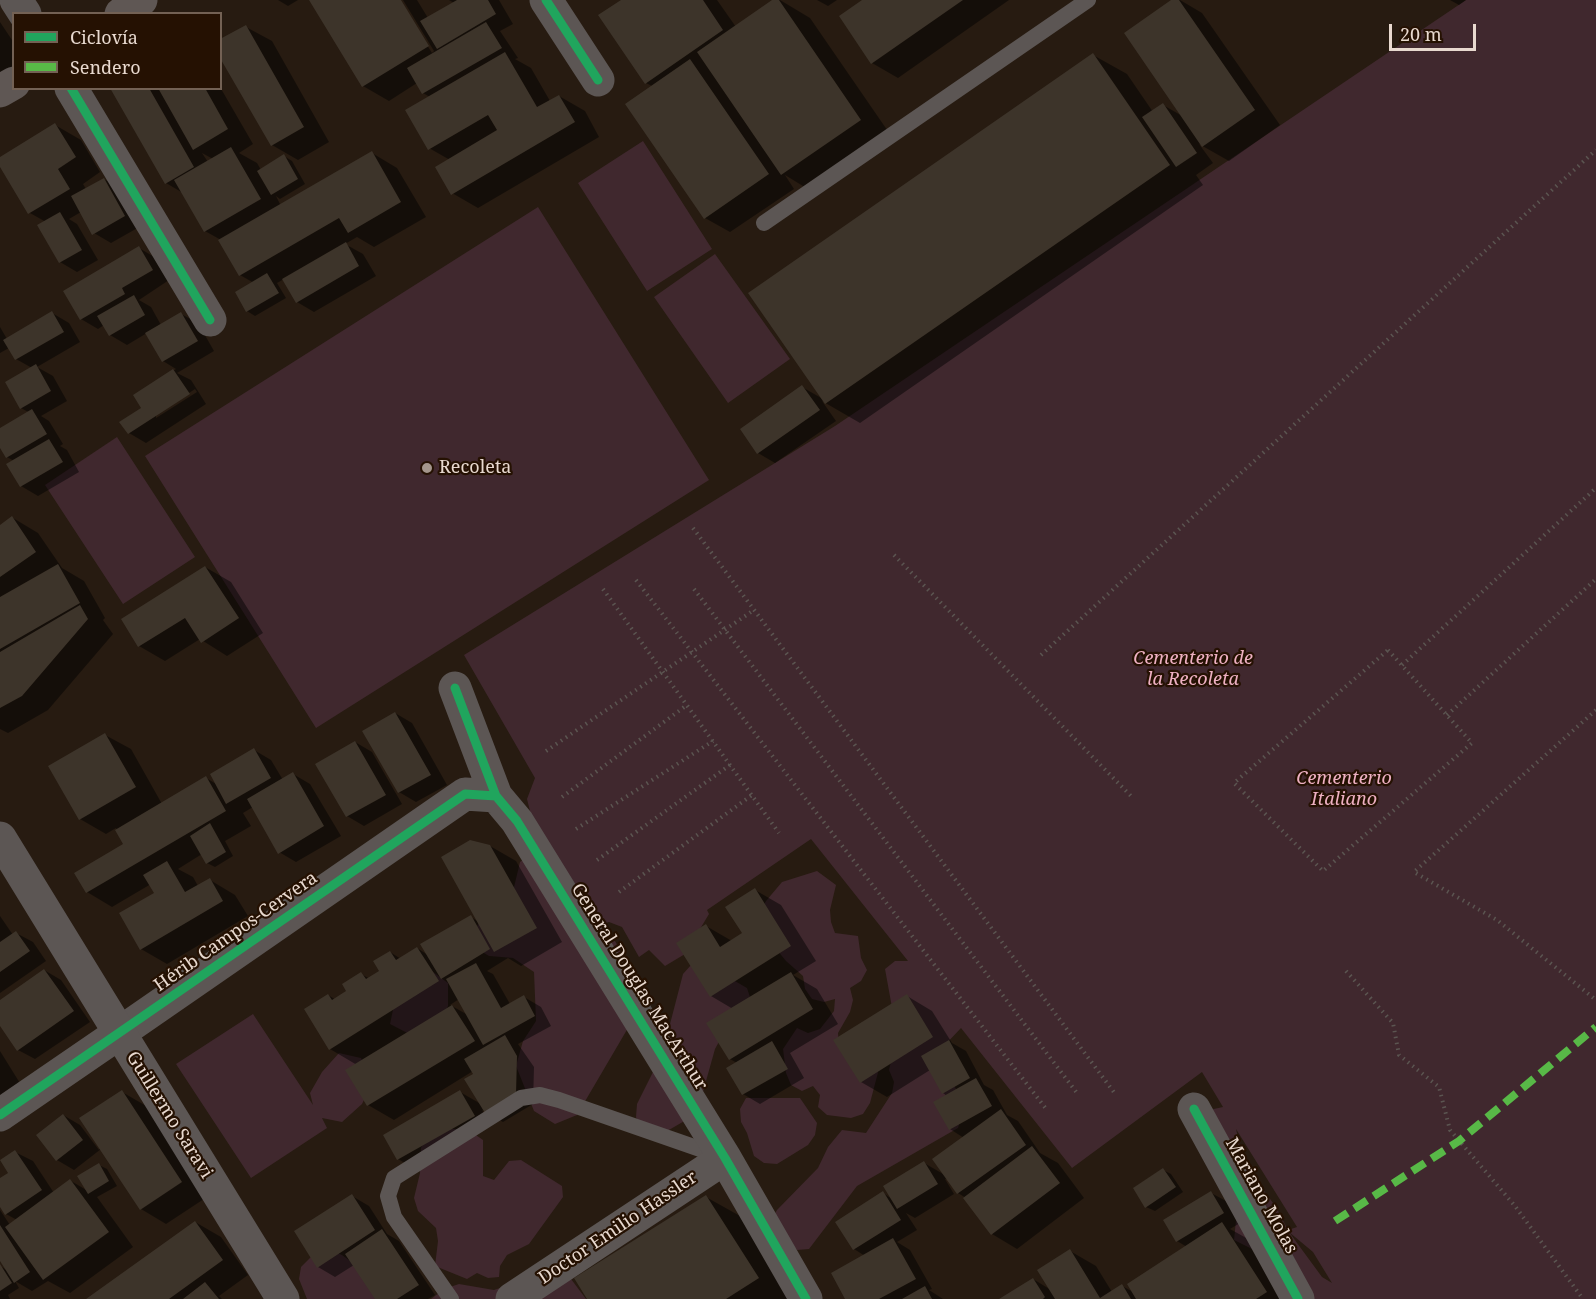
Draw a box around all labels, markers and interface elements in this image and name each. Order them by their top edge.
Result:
legend [12,12,222,90]
scale bar [1392,12,1479,50]
text: 20 m [1400,22,1442,46]
text: Ciclovía [70,25,138,49]
text: Sendero [70,55,141,79]
place label: Recoleta [439,457,511,479]
marker: Recoleta [420,461,434,475]
park label: Cementerio de la Recoleta [1133,648,1253,690]
park label: Cementerio Italiano [1296,768,1392,810]
street label: Hérib Campos-Cervera [150,867,322,997]
street label: General Douglas MacArthur [566,879,712,1095]
street label: Guillermo Saravi [121,1047,217,1183]
street label: Mariano Molas [1220,1134,1302,1258]
street label: Doctor Emilio Hassler [534,1167,702,1289]

